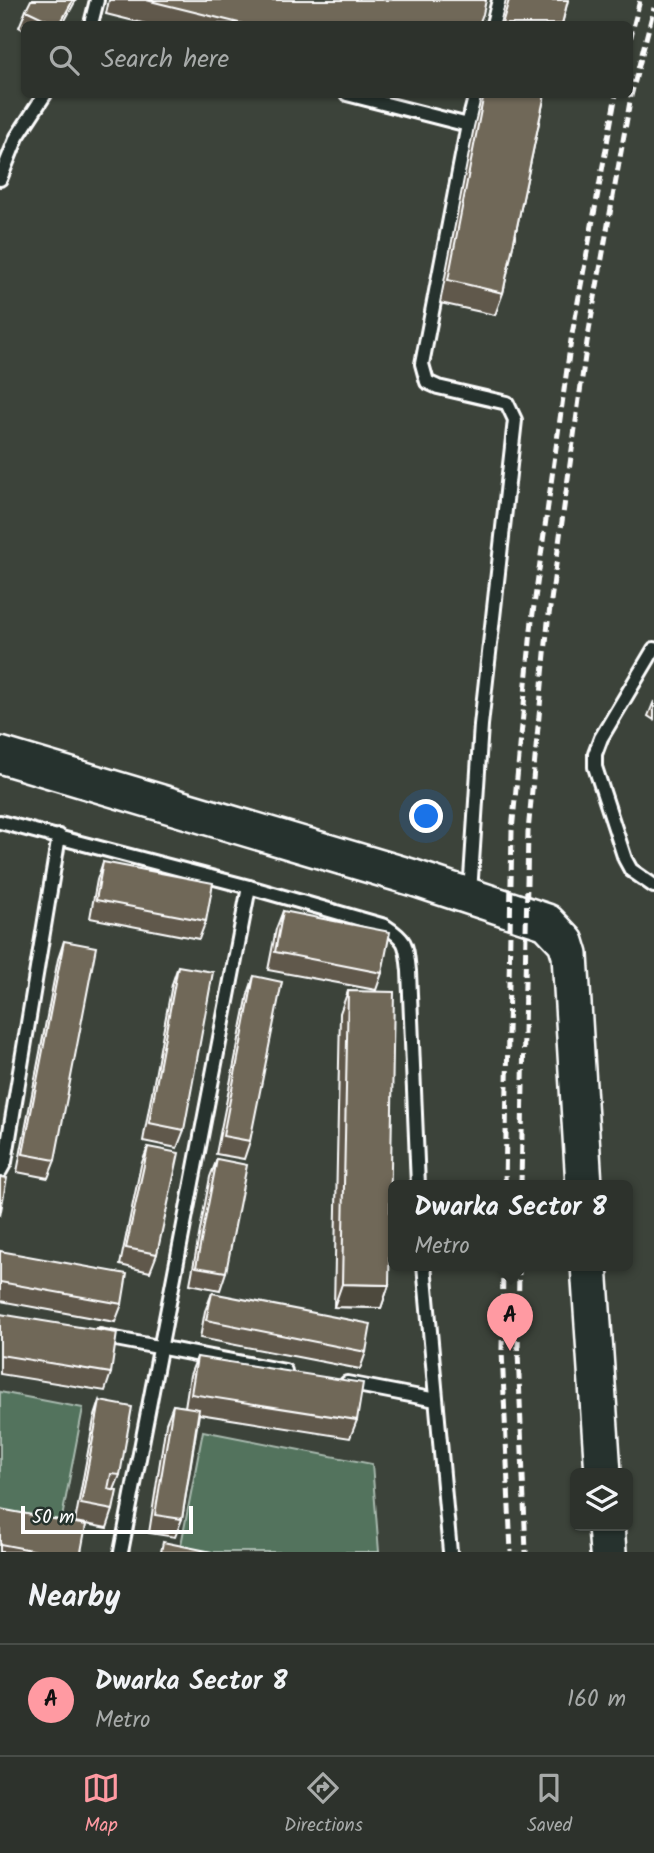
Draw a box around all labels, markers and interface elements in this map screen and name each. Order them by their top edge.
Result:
search box [21,21,633,98]
text: Search here [101,39,229,81]
icon: search [45,41,83,79]
your location [409,799,443,833]
popup [388,1180,633,1271]
text: Dwarka Sector 8 [414,1187,607,1229]
text: Metro [414,1229,470,1265]
pin: A [487,1293,533,1351]
map controls [570,1468,633,1531]
button: layers [570,1468,633,1531]
scale bar [21,1503,192,1535]
text: 50 m [32,1503,74,1533]
text: Nearby [28,1574,120,1622]
text: Dwarka Sector 8 [95,1661,288,1703]
text: A [44,1682,58,1718]
text: 160 m [567,1682,626,1718]
text: Metro [95,1703,150,1739]
tab: Map [82,1769,120,1841]
tab: Directions [284,1769,363,1841]
tab: Saved [527,1769,572,1841]

